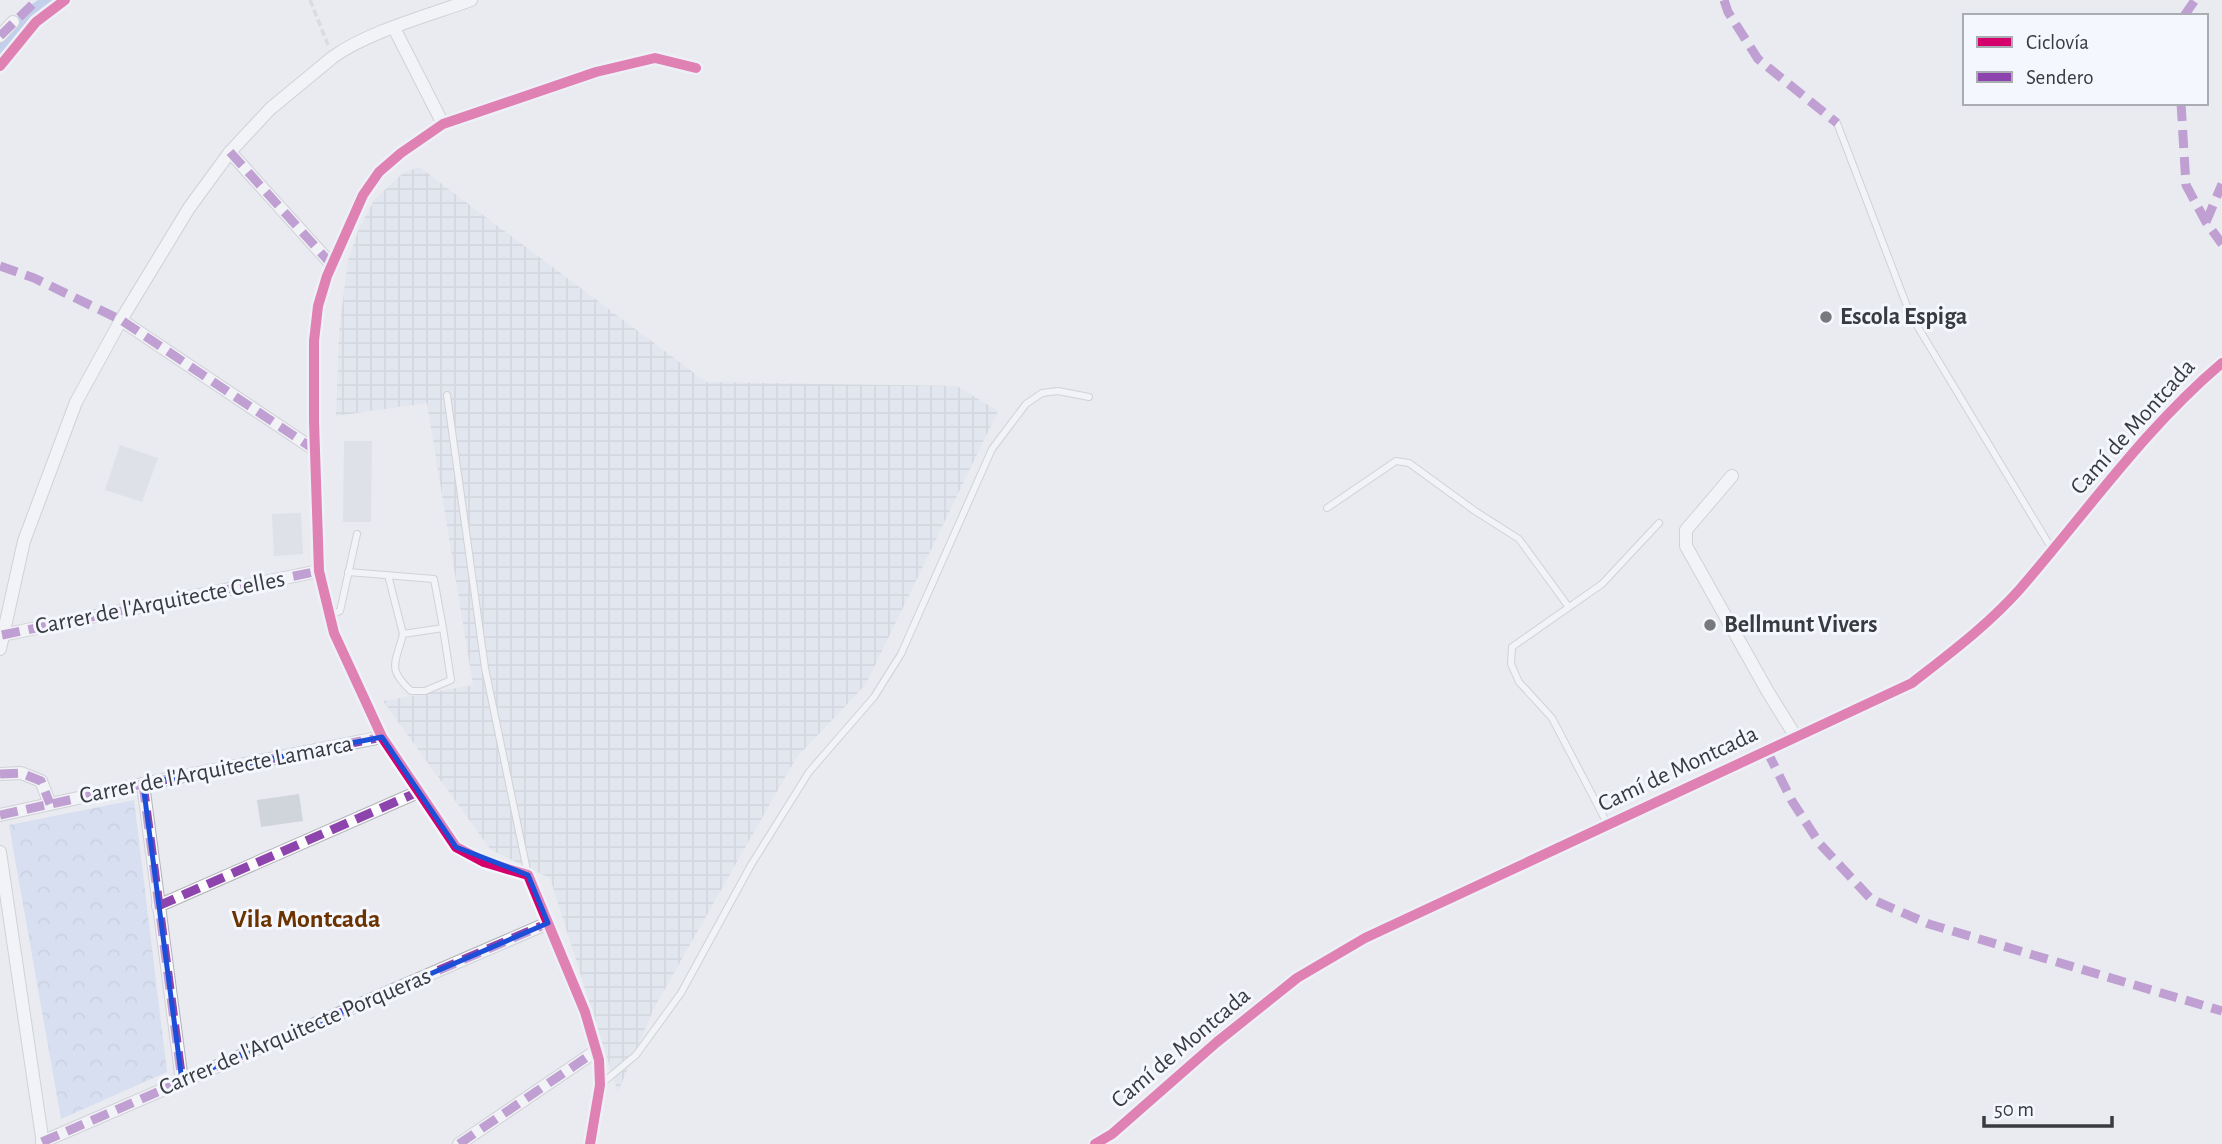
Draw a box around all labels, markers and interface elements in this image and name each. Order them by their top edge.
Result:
legend [1963,14,2208,105]
text: Ciclovía [2026,32,2089,53]
text: Sendero [2026,67,2094,88]
place label: Escola Espiga [1840,305,1967,329]
marker: Escola Espiga [1818,309,1834,325]
street label: Camí de Montcada [2066,355,2200,499]
street label: Carrer de l'Arquitecte Celles [33,567,287,639]
place label: Bellmunt Vivers [1724,613,1877,637]
marker: Bellmunt Vivers [1702,617,1718,633]
street label: Camí de Montcada [1595,722,1761,816]
street label: Carrer de l'Arquitecte Lamarca [77,732,355,808]
district label: Vila Montcada [231,906,381,932]
street label: Carrer de l'Arquitecte Porqueras [156,964,434,1100]
street label: Camí de Montcada [1107,983,1255,1113]
scale bar [1984,1084,2112,1128]
text: 50 m [1994,1099,2034,1120]

